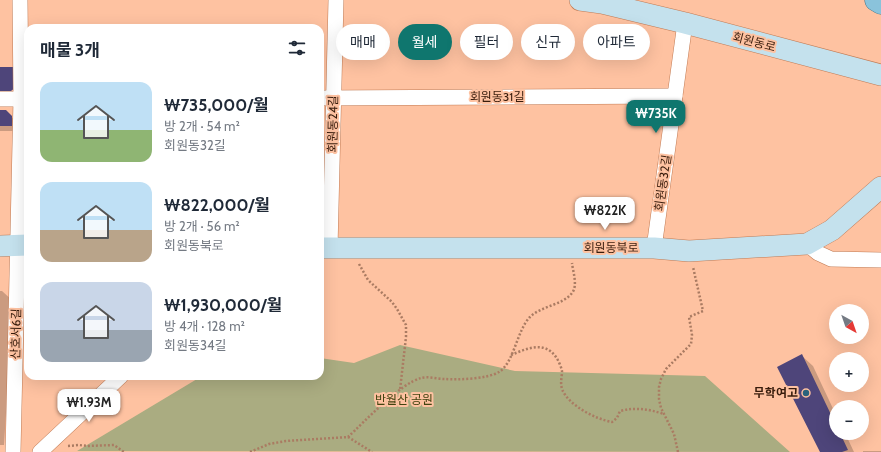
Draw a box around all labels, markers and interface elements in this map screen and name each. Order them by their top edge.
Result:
chip: 매매 [336,24,390,60]
chip: 월세 [398,24,452,60]
chip: 필터 [460,24,513,60]
chip: 신규 [521,24,575,60]
chip: 아파트 [583,24,650,60]
street label: 회원동로 [731,29,777,54]
icon: filters [286,37,308,59]
text: 매물 3개 [40,40,100,60]
street label: 회원동31길 [470,89,524,104]
text: ₩735,000/월 [164,95,269,115]
street label: 회원동24길 [325,95,340,153]
icon: home [72,98,120,146]
pin: ₩735K [628,100,684,134]
text: ₩735K [635,105,677,121]
text: 방 2개 · 54 m² [164,118,240,134]
text: 회원동32길 [164,137,226,153]
street label: 회원동32길 [651,154,674,212]
text: ₩822,000/월 [164,195,270,215]
pin: ₩822K [577,197,633,231]
icon: home [72,198,120,246]
text: ₩822K [584,202,626,218]
text: 방 2개 · 56 m² [164,218,240,234]
text: 회원동북로 [164,237,224,253]
street label: 회원동북로 [583,240,639,255]
text: ₩1,930,000/월 [164,295,282,315]
icon: home [72,298,120,346]
north arrow [829,304,869,344]
map controls [829,304,869,440]
street label: 산호서6길 [8,308,23,360]
text: 방 4개 · 128 m² [164,318,245,334]
text: 회원동34길 [164,337,226,353]
button: + [829,352,869,392]
place label: 무학여고 [754,385,798,400]
marker: 무학여고 [801,388,811,398]
pin: ₩1.93M [56,389,122,423]
park label: 반월산 공원 [375,392,433,407]
text: ₩1.93M [66,394,112,410]
button: − [829,400,869,440]

